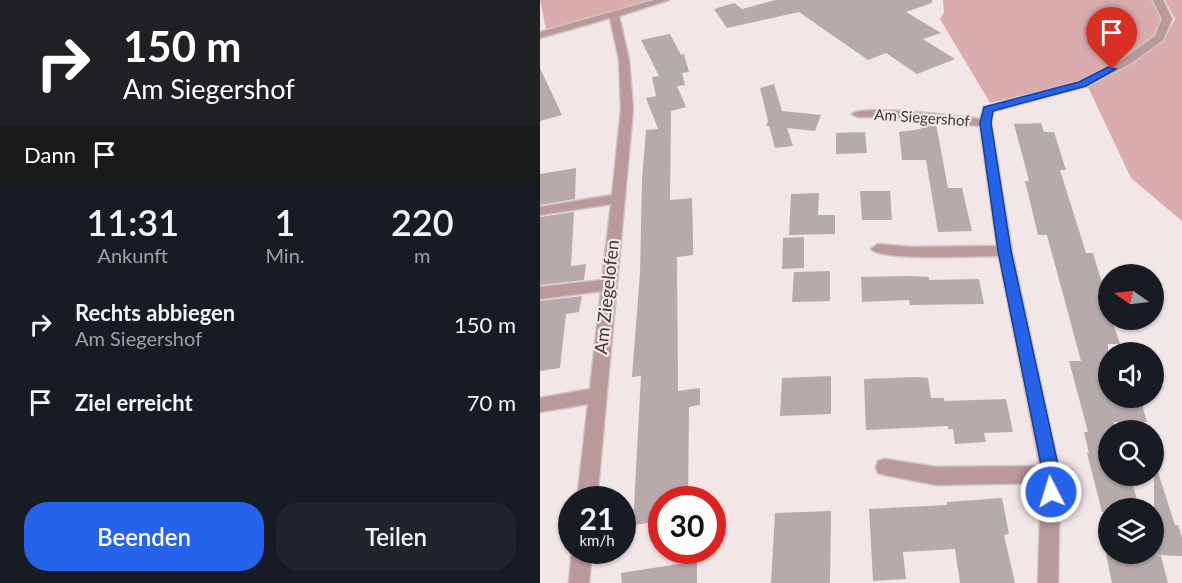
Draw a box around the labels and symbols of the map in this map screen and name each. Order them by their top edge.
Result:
pin [1086,7,1137,69]
street label: Am Siegershof [874,105,971,129]
street label: Am Ziegelofen [589,239,623,355]
north arrow [1098,264,1164,330]
position arrow [1019,460,1083,524]
speed limit sign: 30 [648,486,726,564]

